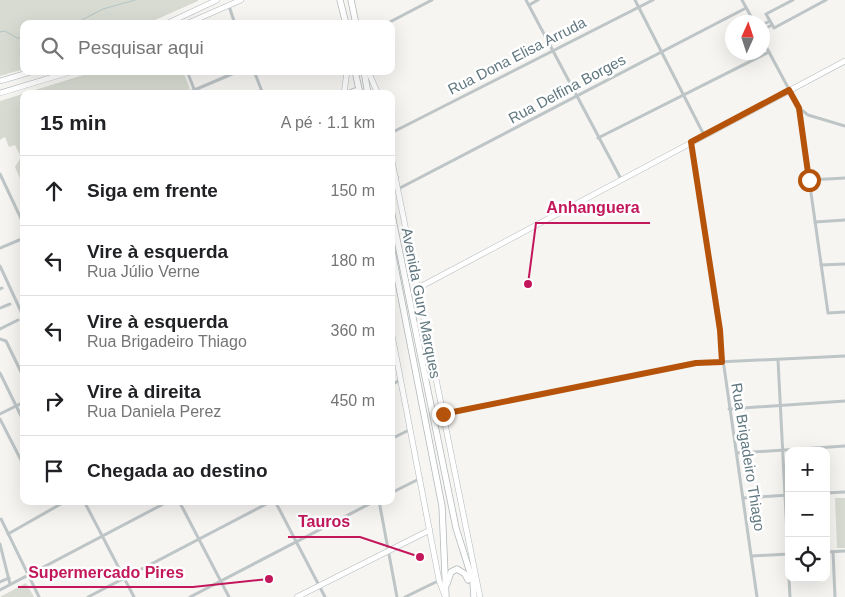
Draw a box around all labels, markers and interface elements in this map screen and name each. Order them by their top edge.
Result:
street label: Rua Dona Elisa Arruda [445,13,589,98]
north arrow [725,15,770,60]
search box [20,20,395,75]
icon: search [38,34,66,62]
text: Pesquisar aqui [78,37,204,58]
street label: Rua Delfina Borges [505,51,628,127]
text: 15 min [40,111,107,134]
text: A pé · 1.1 km [281,114,375,131]
route start [798,169,821,192]
icon: ahead [40,177,68,205]
text: Siga em frente [87,180,218,201]
text: 150 m [331,182,375,199]
callout: Anhanguera [536,192,650,223]
text: Anhanguera [546,199,640,216]
street label: Avenida Gury Marques [399,226,444,380]
text: Vire à esquerda [87,241,228,262]
icon: left [40,247,68,275]
text: 180 m [331,252,375,269]
text: Rua Júlio Verne [87,263,200,280]
text: Vire à esquerda [87,311,228,332]
icon: left [40,317,68,345]
text: 360 m [331,322,375,339]
text: Rua Brigadeiro Thiago [87,333,247,350]
text: Vire à direita [87,381,201,402]
street label: Rua Brigadeiro Thiago [728,382,769,532]
icon: right [40,387,68,415]
text: 450 m [331,392,375,409]
text: Rua Daniela Perez [87,403,221,420]
route end [432,403,455,426]
map controls [785,447,830,582]
button: + [785,447,830,492]
icon: arrive [40,457,68,485]
text: Chegada ao destino [87,460,268,481]
button: − [785,492,830,537]
callout: Tauros [288,506,360,537]
text: Tauros [298,513,350,530]
button: locate [785,537,830,582]
callout: Supermercado Pires [18,556,193,587]
text: Supermercado Pires [28,564,184,581]

